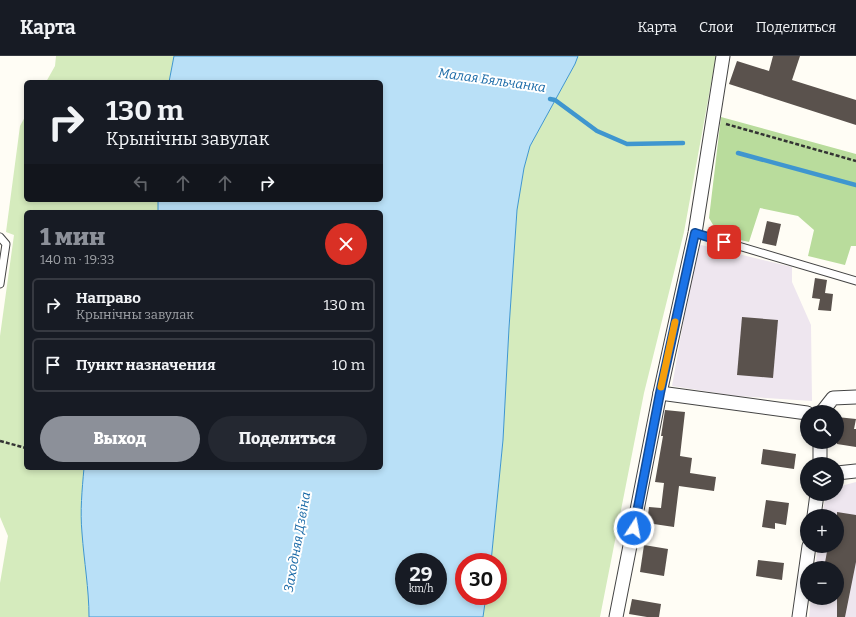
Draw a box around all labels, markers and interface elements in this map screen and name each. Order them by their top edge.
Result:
text: Карта [20,16,76,39]
text: Карта [637,19,677,36]
text: Слои [699,19,734,36]
text: Поделиться [756,19,836,36]
water label: Малая Бяльчанка [437,65,547,95]
text: 130 m [106,94,184,127]
icon: right [40,96,92,148]
text: Крынічны завулак [106,128,269,150]
icon: left [130,172,152,194]
icon: ahead [172,172,194,194]
icon: ahead [214,172,236,194]
icon: right [256,172,278,194]
text: 1 мин [40,223,105,251]
button: close [325,223,367,265]
pin [707,225,741,259]
icon: arrive [713,231,735,253]
text: 140 m · 19:33 [40,252,114,267]
text: Направо [76,289,141,307]
icon: right [42,294,64,316]
text: 130 m [323,296,365,314]
text: Крынічны завулак [76,307,194,322]
icon: arrive [42,354,64,376]
text: Пункт назначения [76,356,216,374]
text: 10 m [332,356,365,374]
map controls [800,405,844,605]
button: search [800,405,844,449]
button: Выход [40,416,200,462]
button: Поделиться [208,416,367,462]
button: layers [800,457,844,501]
water label: Заходняя Дзвіна [281,491,313,593]
position arrow [613,507,655,549]
button: + [800,509,844,553]
speed limit sign: 30 [455,553,507,605]
button: − [800,561,844,605]
text: 29 [409,562,433,586]
text: km/h [409,583,433,595]

